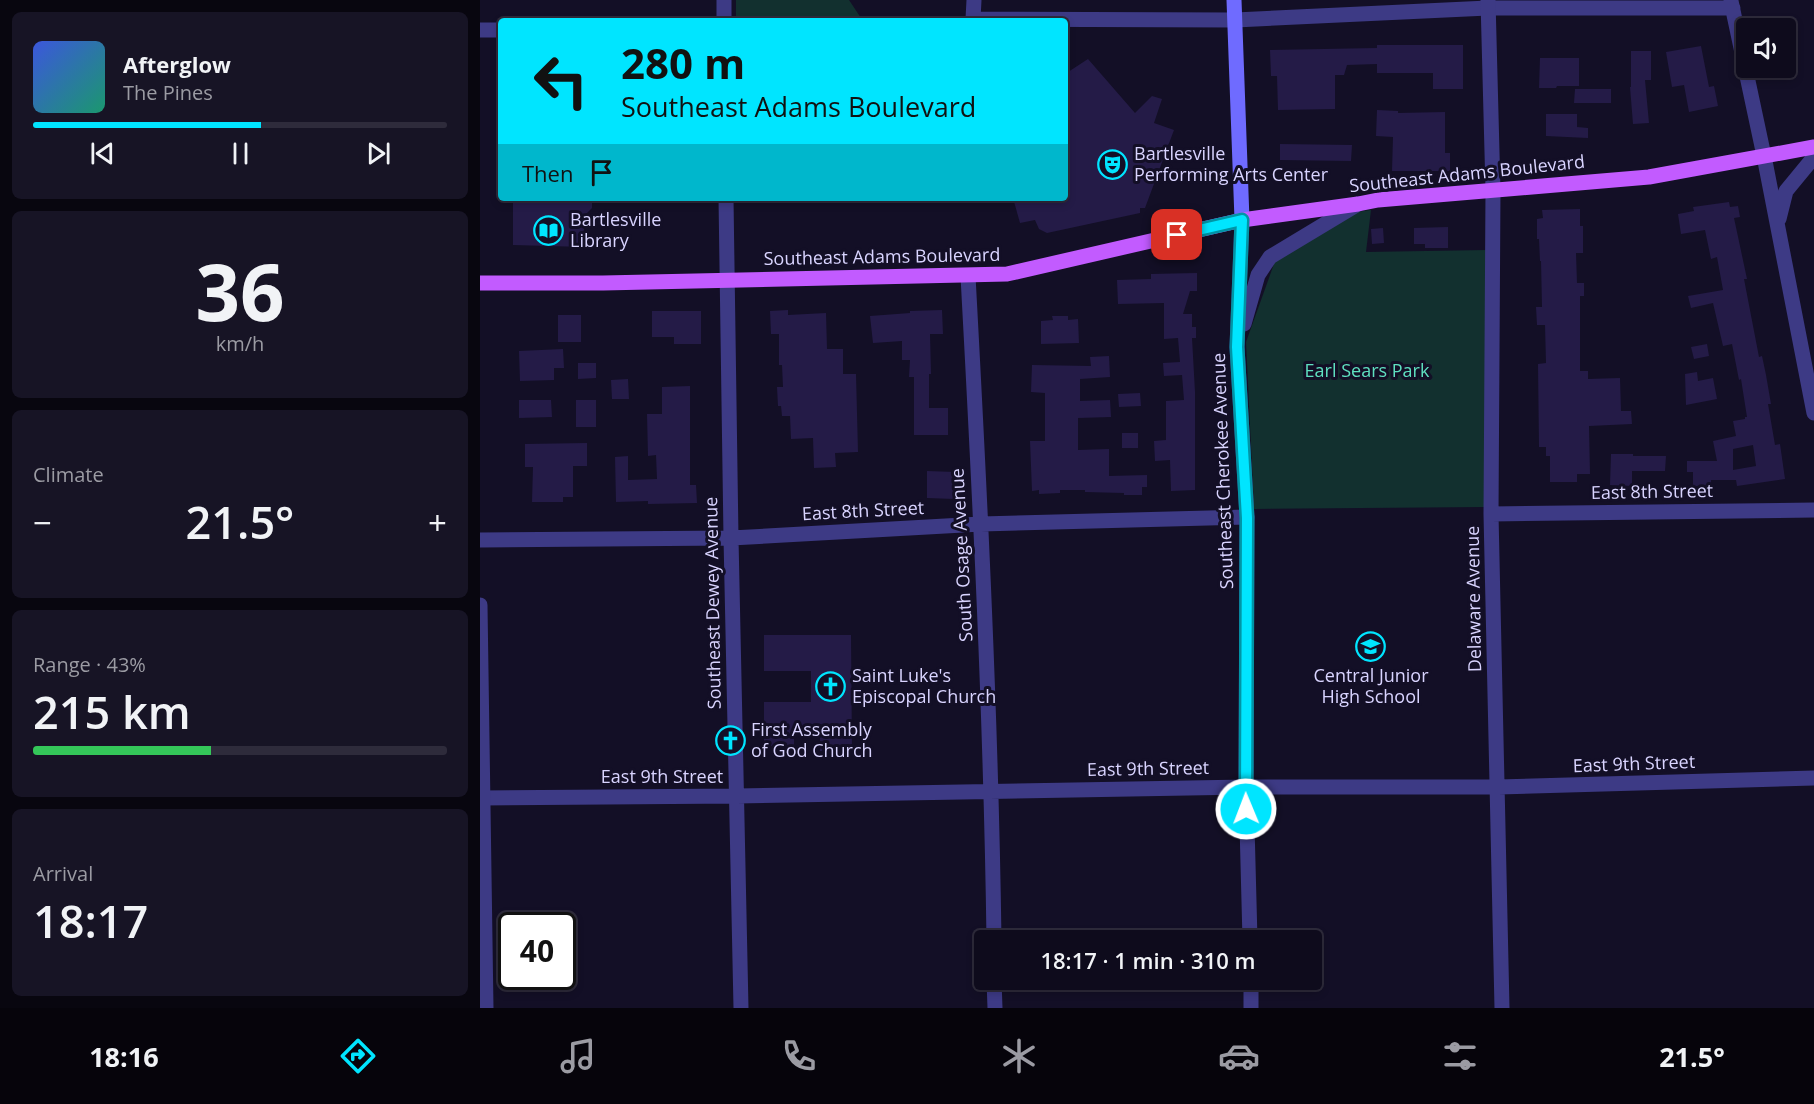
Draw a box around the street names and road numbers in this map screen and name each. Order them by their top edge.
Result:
street label: Southeast Adams Boulevard [1348,149,1586,197]
street label: Southeast Adams Boulevard [763,242,1001,270]
street label: Southeast Cherokee Avenue [1206,352,1238,590]
street label: South Osage Avenue [944,468,978,642]
street label: East 8th Street [1591,478,1713,504]
street label: East 8th Street [801,495,925,525]
street label: Southeast Dewey Avenue [698,497,726,709]
street label: Delaware Avenue [1460,526,1486,672]
street label: East 9th Street [1572,749,1696,777]
street label: East 9th Street [1087,755,1209,781]
street label: East 9th Street [601,764,723,788]

